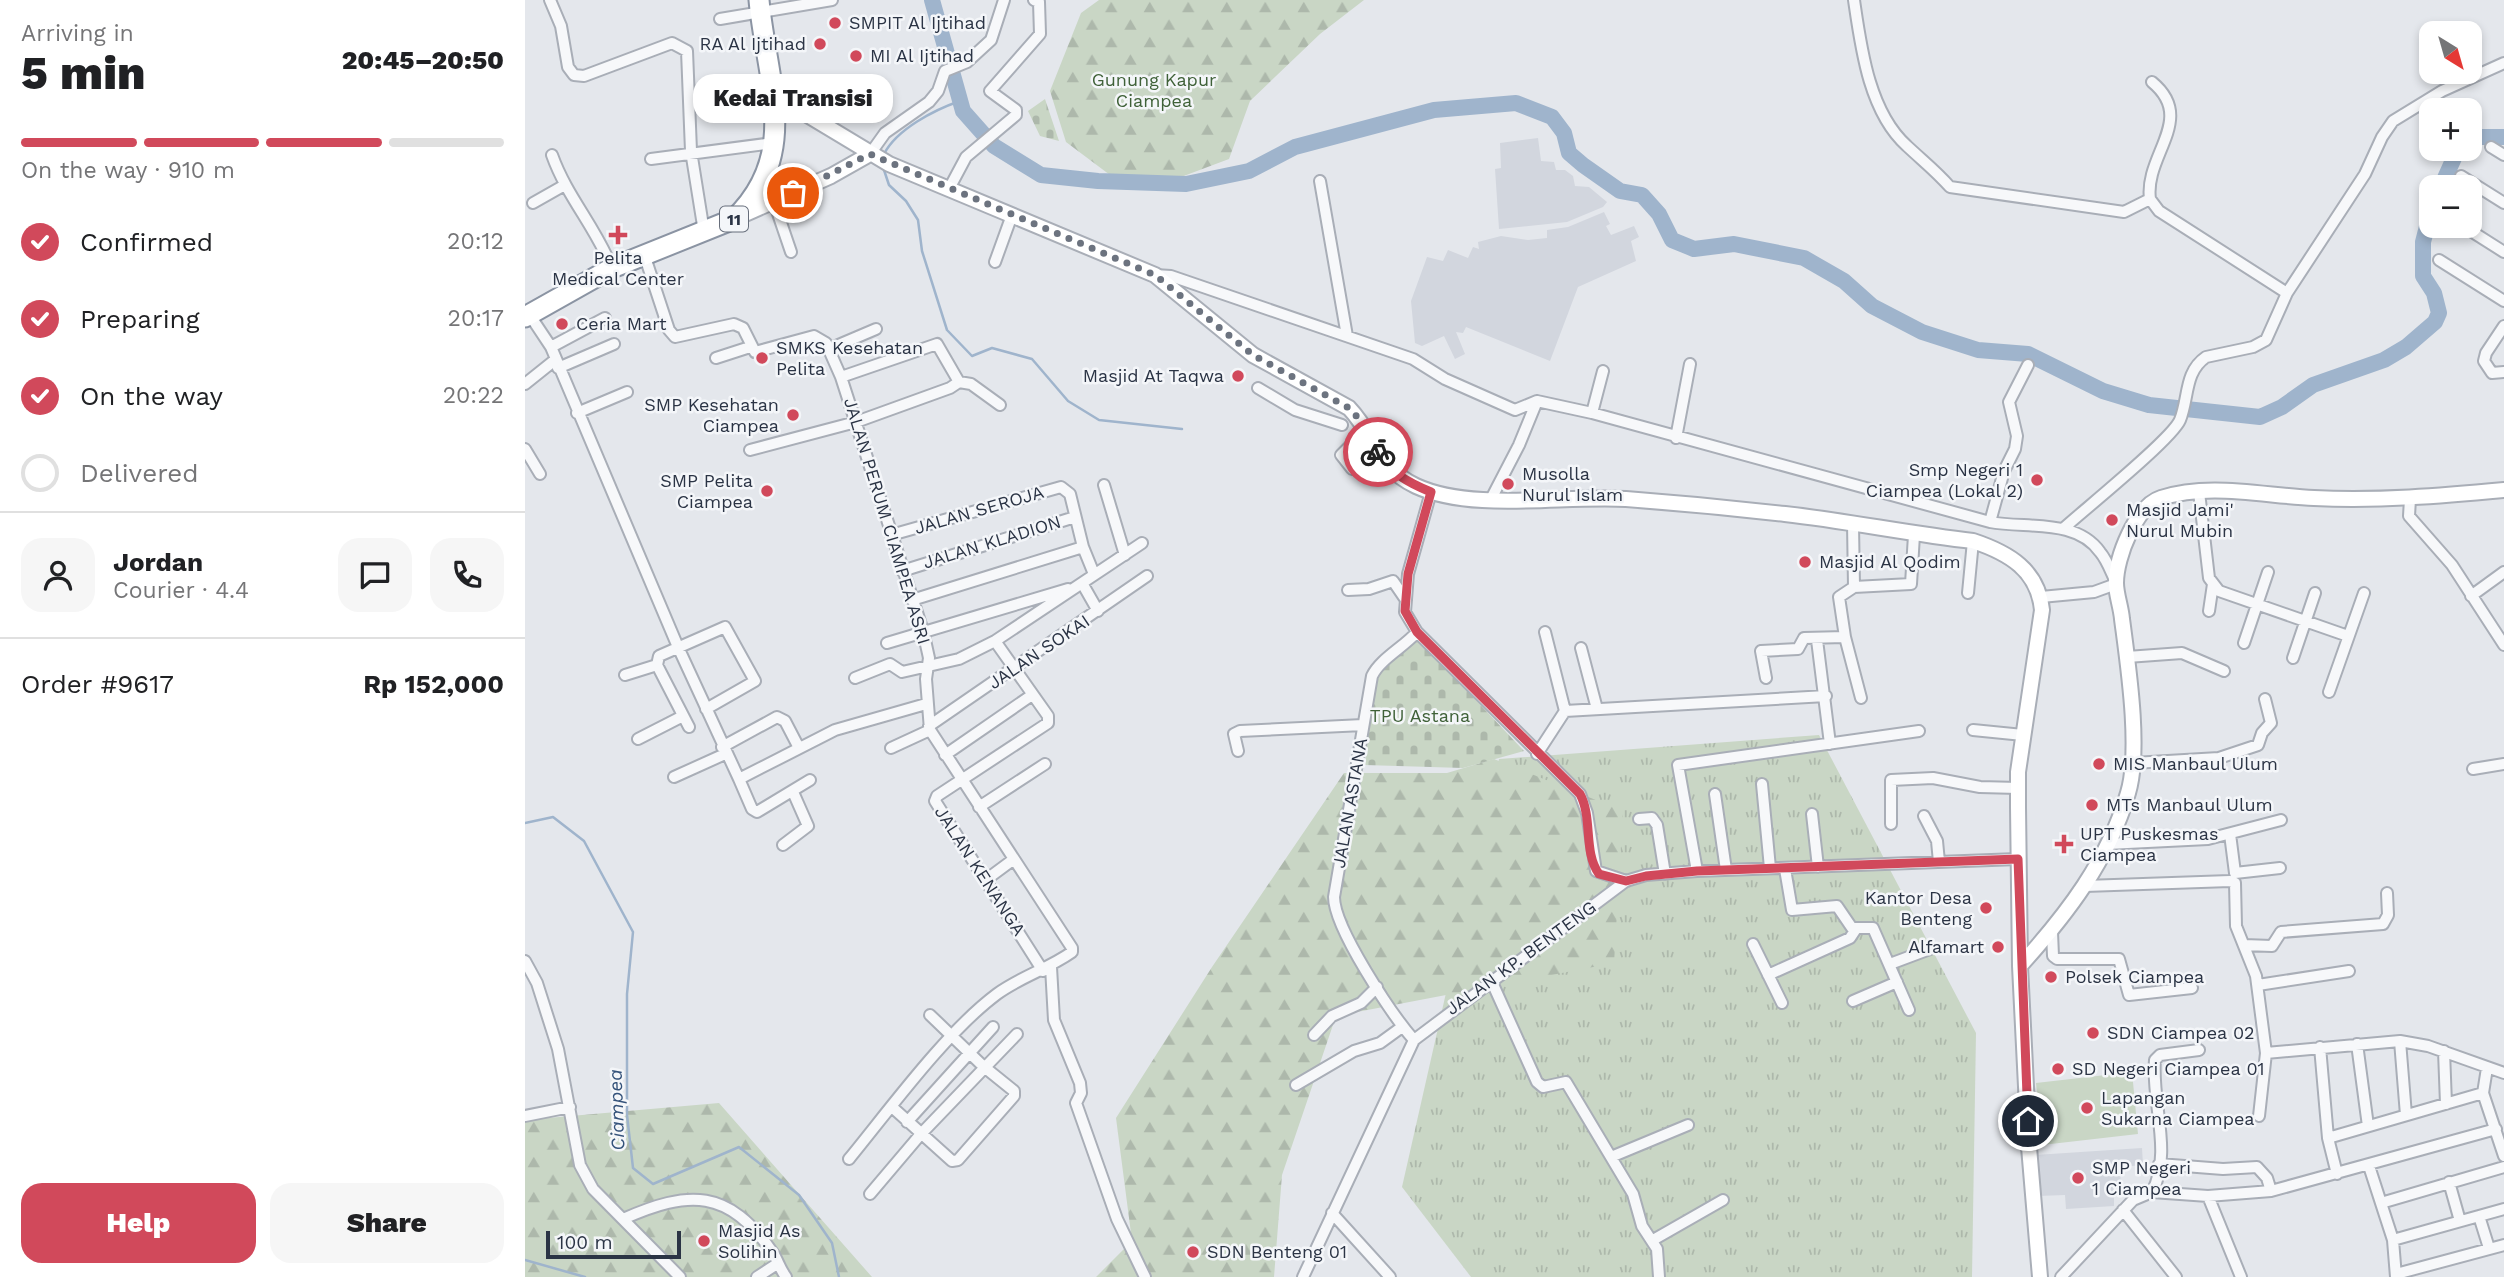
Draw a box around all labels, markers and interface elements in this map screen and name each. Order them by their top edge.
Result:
place label: SMPIT Al Ijtihad [849,12,986,33]
marker: SMPIT Al Ijtihad [827,15,843,31]
text: Arriving in [21,20,134,47]
north arrow [2419,21,2481,84]
map controls [2419,21,2482,238]
place label: RA Al Ijtihad [699,33,806,54]
marker: RA Al Ijtihad [812,36,828,52]
text: 20:45–20:50 [342,45,504,75]
place label: MI Al Ijtihad [870,45,974,66]
text: 5 min [21,46,146,100]
marker: MI Al Ijtihad [848,48,864,64]
park label: Gunung Kapur Ciampea [1092,69,1216,111]
callout: Kedai Transisi [693,74,893,123]
text: Kedai Transisi [713,85,873,112]
button: + [2419,98,2482,161]
text: On the way · 910 m [21,157,235,184]
pin [763,163,823,223]
icon: bag [774,174,812,212]
button: − [2419,175,2482,238]
road number: 11 [720,206,748,232]
icon: check [21,223,59,261]
marker: Pelita Medical Center [608,225,628,245]
text: Confirmed [80,227,213,257]
text: 20:12 [447,228,504,255]
place label: Pelita Medical Center [552,247,684,289]
icon: check [21,300,59,338]
text: Preparing [80,304,200,334]
text: 20:17 [448,305,504,332]
place label: Ceria Mart [576,313,667,334]
marker: Ceria Mart [554,316,570,332]
place label: SMKS Kesehatan Pelita [776,337,923,379]
marker: SMKS Kesehatan Pelita [754,350,770,366]
place label: Masjid At Taqwa [1083,365,1224,386]
marker: Masjid At Taqwa [1230,368,1246,384]
icon: check [21,377,59,415]
text: On the way [80,381,223,411]
text: 20:22 [443,382,504,409]
place label: SMP Kesehatan Ciampea [644,394,779,436]
street label: JALAN PERUM CIAMPEA ASRI [840,395,935,647]
marker: SMP Kesehatan Ciampea [785,407,801,423]
courier [1343,417,1413,487]
icon: bike [1359,433,1397,471]
text: Delivered [80,458,199,488]
place label: Smp Negeri 1 Ciampea (Lokal 2) [1866,459,2023,501]
place label: Musolla Nurul Islam [1522,463,1623,505]
place label: SMP Pelita Ciampea [660,470,753,512]
marker: Smp Negeri 1 Ciampea (Lokal 2) [2029,472,2045,488]
marker: Musolla Nurul Islam [1500,476,1516,492]
street label: JALAN SEROJA [912,481,1046,538]
marker: SMP Pelita Ciampea [759,483,775,499]
place label: Masjid Jami' Nurul Mubin [2126,499,2234,541]
street label: JALAN KLADION [920,511,1063,572]
marker: Masjid Jami' Nurul Mubin [2104,512,2120,528]
button: person [21,538,95,612]
button: chat [338,538,412,612]
button: phone [430,538,504,612]
text: Jordan [113,547,203,577]
place label: Masjid Al Qodim [1819,551,1961,572]
marker: Masjid Al Qodim [1797,554,1813,570]
text: Courier · 4.4 [113,577,249,604]
street label: JALAN SOKAI [984,610,1093,693]
text: Order #9617 [21,669,174,699]
text: Rp 152,000 [363,669,504,699]
park label: TPU Astana [1370,705,1470,726]
street label: JALAN ASTANA [1328,736,1371,870]
place label: MIS Manbaul Ulum [2113,753,2278,774]
marker: MIS Manbaul Ulum [2091,756,2107,772]
place label: MTs Manbaul Ulum [2106,794,2273,815]
marker: MTs Manbaul Ulum [2084,797,2100,813]
street label: JALAN KENANGA [931,802,1030,940]
place label: UPT Puskesmas Ciampea [2080,823,2218,865]
marker: UPT Puskesmas Ciampea [2054,834,2074,854]
place label: Kantor Desa Benteng [1865,887,1972,929]
street label: JALAN KP. BENTENG [1442,896,1600,1019]
marker: Kantor Desa Benteng [1978,900,1994,916]
place label: Alfamart [1908,936,1984,957]
marker: Alfamart [1990,939,2006,955]
place label: Polsek Ciampea [2065,966,2204,987]
marker: Polsek Ciampea [2043,969,2059,985]
place label: SDN Ciampea 02 [2107,1022,2255,1043]
marker: SDN Ciampea 02 [2085,1025,2101,1041]
place label: SD Negeri Ciampea 01 [2072,1058,2265,1079]
marker: SD Negeri Ciampea 01 [2050,1061,2066,1077]
water label: Ciampea [604,1069,629,1151]
place label: Lapangan Sukarna Ciampea [2101,1087,2255,1129]
pin [1998,1091,2058,1151]
marker: Lapangan Sukarna Ciampea [2079,1100,2095,1116]
icon: home [2009,1102,2047,1140]
place label: SMP Negeri 1 Ciampea [2092,1157,2191,1199]
marker: SMP Negeri 1 Ciampea [2070,1170,2086,1186]
button: Help [21,1183,256,1263]
button: Share [270,1183,504,1263]
place label: Masjid As Solihin [718,1220,801,1262]
scale bar [546,1228,681,1260]
text: 100 m [557,1231,613,1254]
marker: Masjid As Solihin [696,1233,712,1249]
place label: SDN Benteng 01 [1207,1241,1347,1262]
marker: SDN Benteng 01 [1185,1244,1201,1260]

